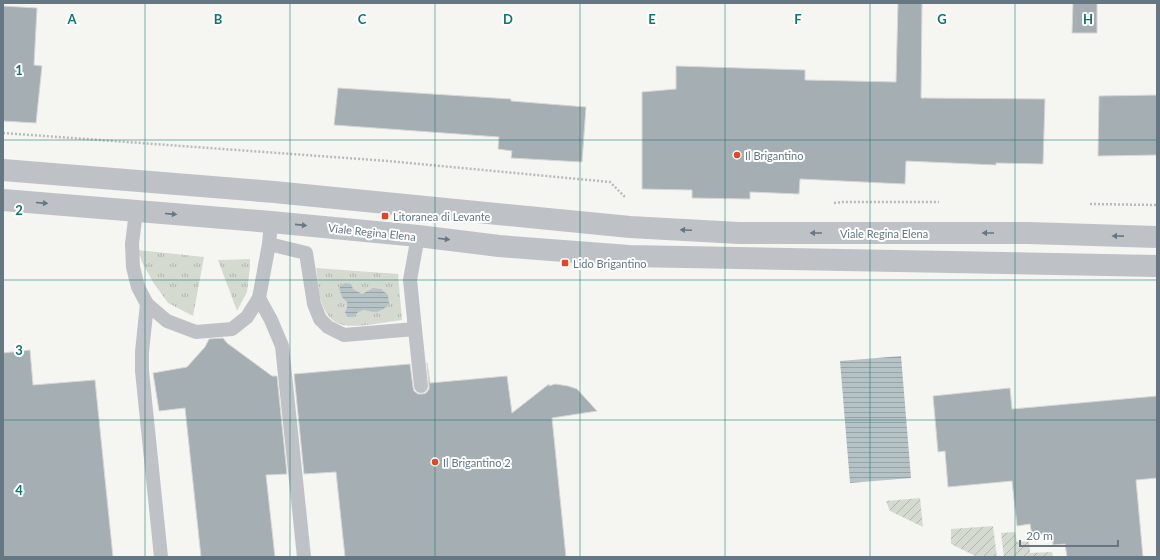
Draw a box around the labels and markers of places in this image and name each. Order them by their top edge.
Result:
place label: Il Brigantino [745,149,803,162]
marker: Il Brigantino [732,150,742,160]
place label: Litoranea di Levante [393,210,491,223]
marker: Litoranea di Levante [380,211,390,221]
place label: Lido Brigantino [573,257,647,270]
marker: Lido Brigantino [560,258,570,268]
place label: Il Brigantino 2 [443,456,511,469]
marker: Il Brigantino 2 [430,457,440,467]

